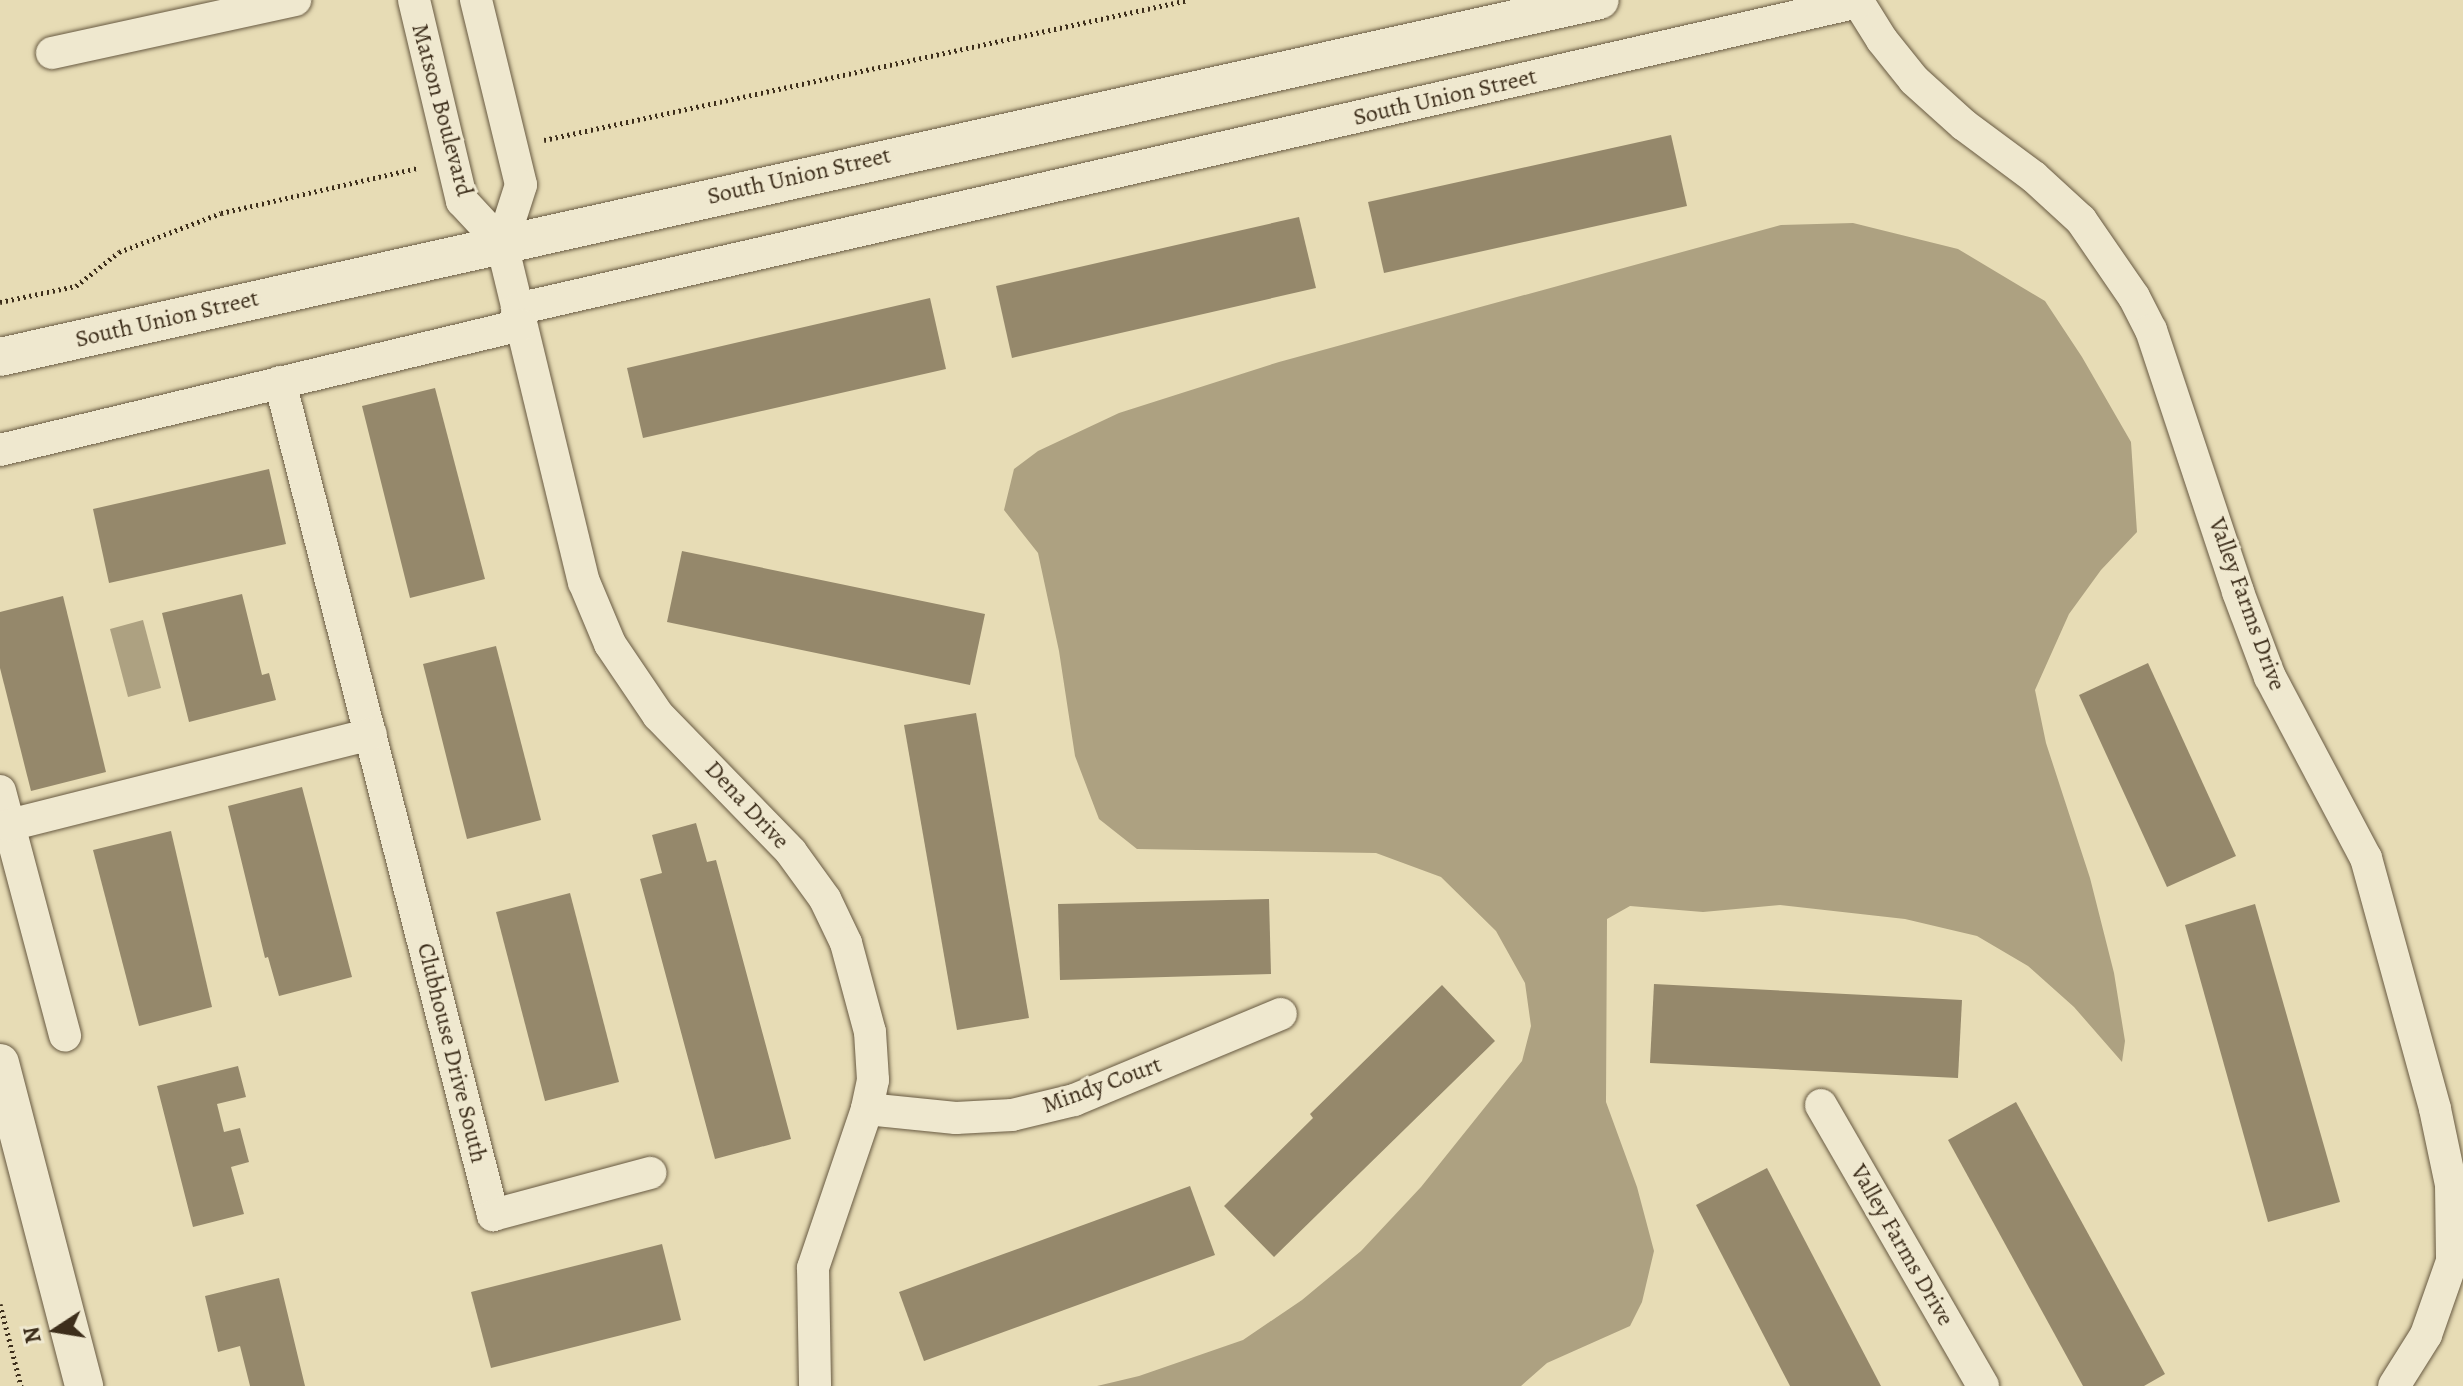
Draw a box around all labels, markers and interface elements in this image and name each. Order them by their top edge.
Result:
street label: Matson Boulevard [405,20,479,200]
street label: South Union Street [1351,62,1539,132]
street label: South Union Street [705,141,893,211]
street label: South Union Street [73,284,261,354]
street label: Valley Farms Drive [2202,514,2292,694]
street label: Dena Drive [699,755,795,855]
street label: Clubhouse Drive South [411,940,493,1166]
street label: Mindy Court [1038,1050,1166,1120]
street label: Valley Farms Drive [1844,1159,1960,1331]
north arrow [16,1290,96,1370]
text: N [16,1324,49,1346]

